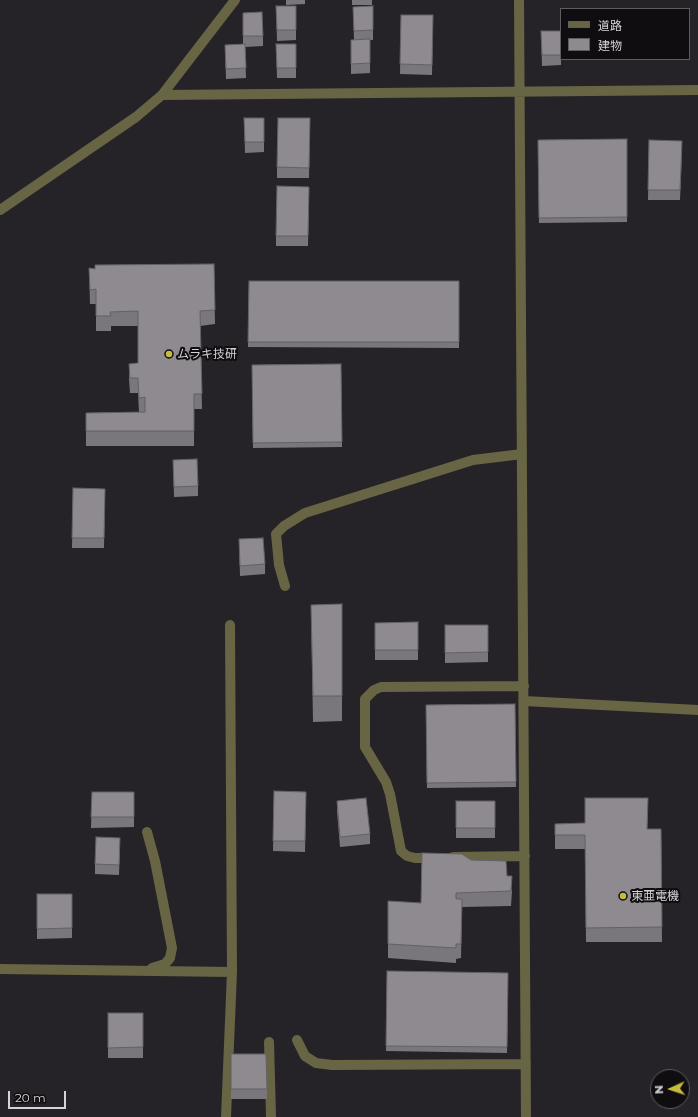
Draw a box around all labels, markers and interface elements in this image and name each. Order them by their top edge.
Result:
legend [560,8,690,60]
text: 道路 [598,18,622,33]
text: 建物 [598,38,622,53]
place label: ムラキ技研 [177,347,237,361]
marker: ムラキ技研 [164,349,174,359]
place label: 東亜電機 [631,889,679,903]
marker: 東亜電機 [618,891,628,901]
north arrow [650,1069,690,1109]
scale bar [10,1083,68,1109]
text: N [652,1085,666,1094]
text: 20 m [15,1090,46,1105]

